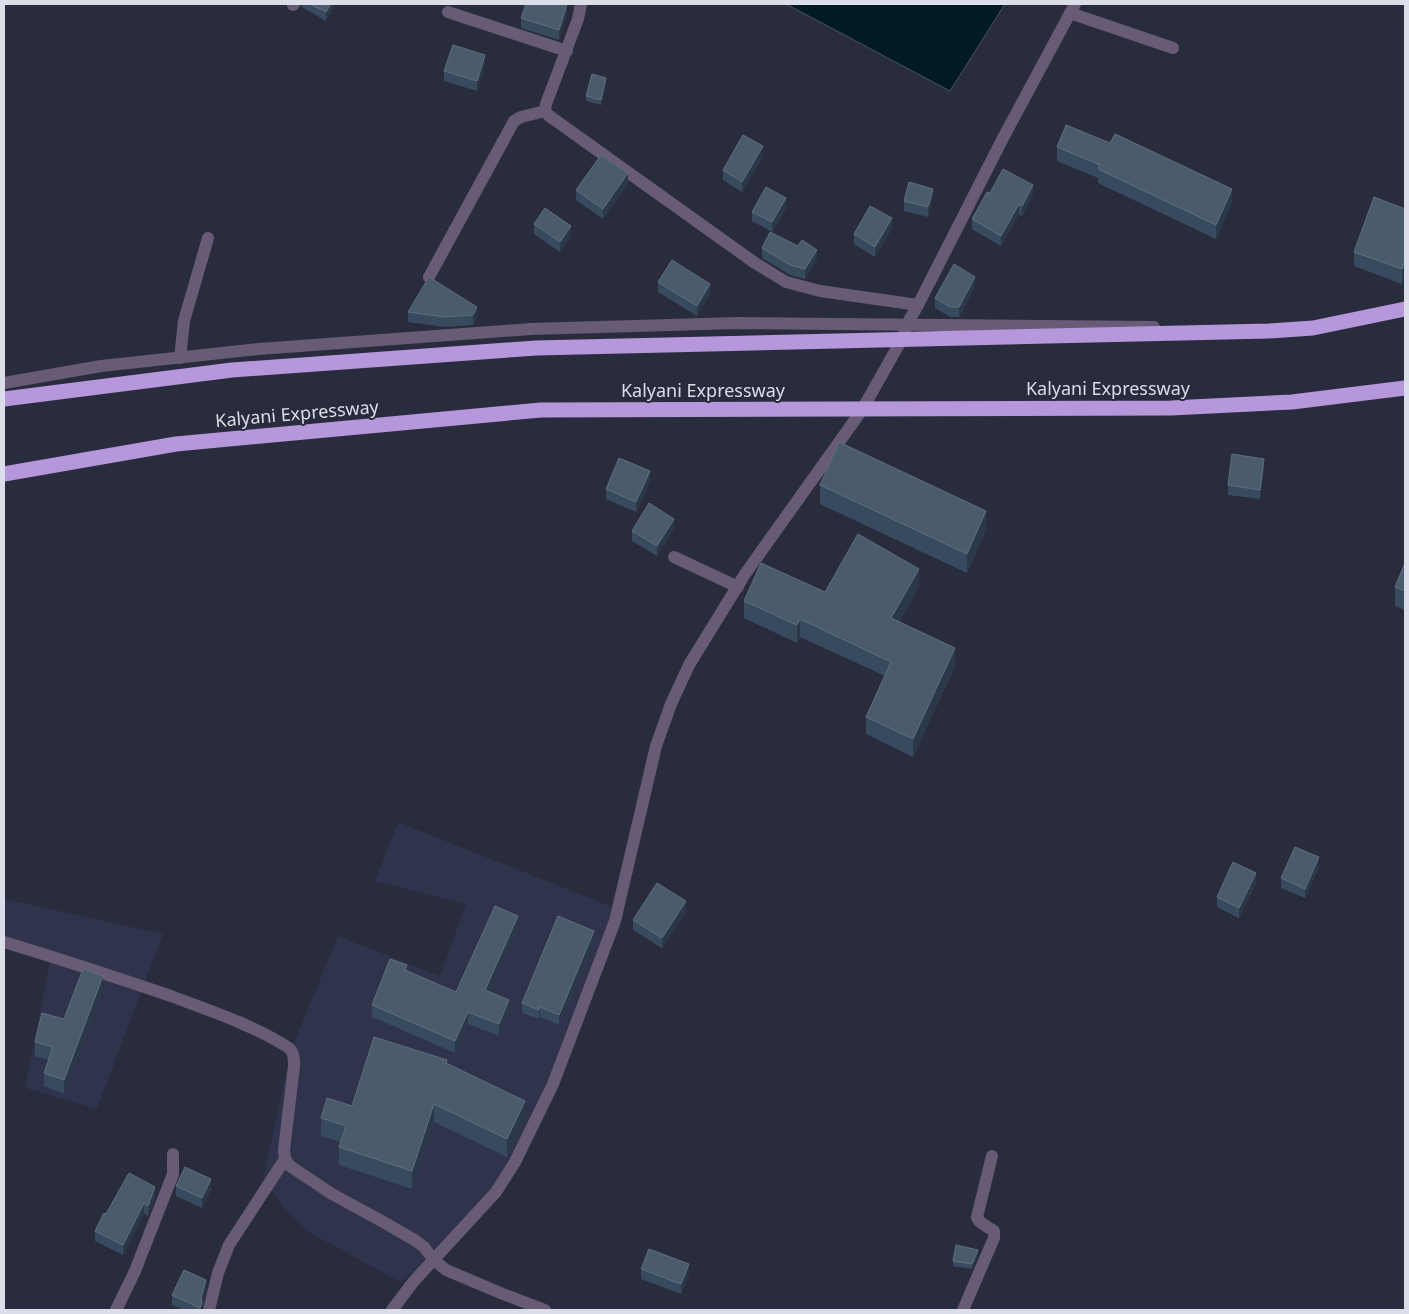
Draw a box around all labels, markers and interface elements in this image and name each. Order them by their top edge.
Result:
street label: Kalyani Expressway [1026,376,1191,400]
street label: Kalyani Expressway [621,378,786,402]
street label: Kalyani Expressway [214,394,381,432]

